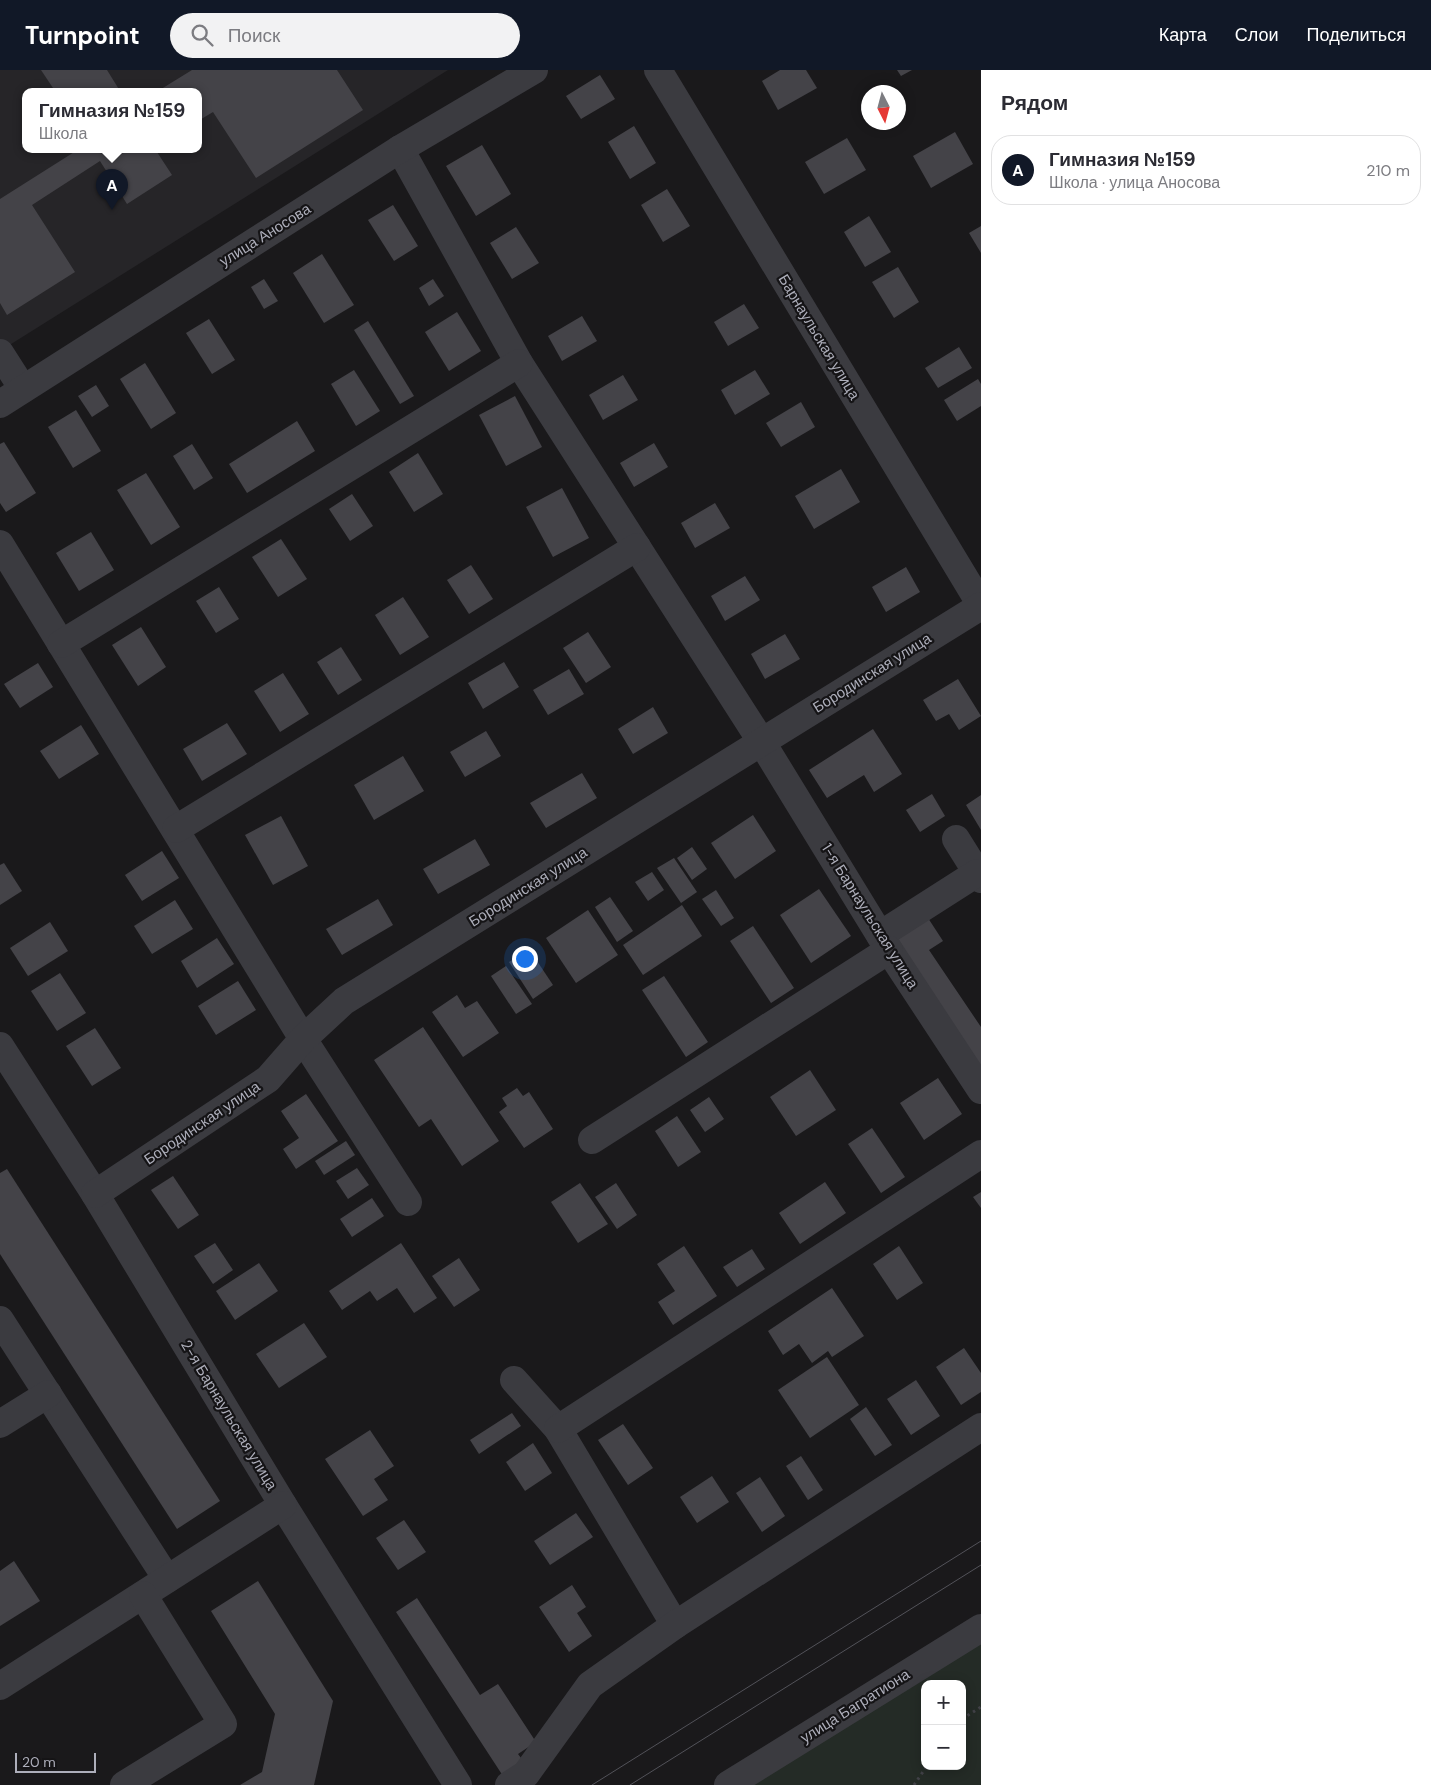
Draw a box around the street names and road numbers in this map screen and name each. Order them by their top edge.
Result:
street label: улица Аносова [216,199,315,271]
street label: Барнаульская улица [774,271,865,404]
street label: Бородинская улица [809,628,936,718]
street label: 1-я Барнаульская улица [817,840,923,993]
street label: Бородинская улица [465,842,592,932]
street label: Бородинская улица [140,1076,265,1169]
street label: 2-я Барнаульская улица [176,1336,282,1494]
street label: улица Багратиона [796,1664,914,1748]

